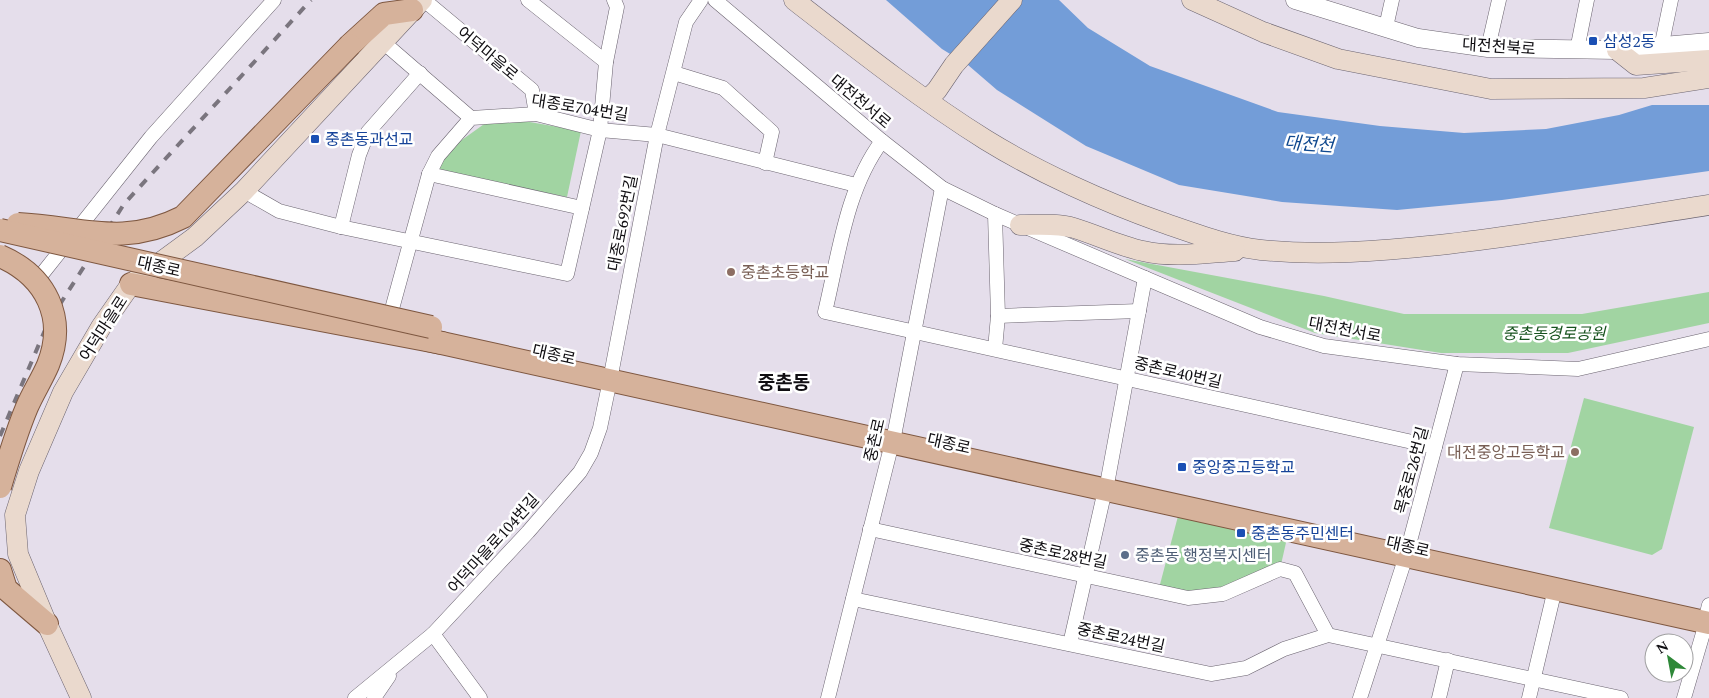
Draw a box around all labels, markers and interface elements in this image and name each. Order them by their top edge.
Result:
street label: 어덕마을로 [451,21,523,87]
place label: 삼성2동 [1603,30,1655,54]
street label: 대전천북로 [1461,32,1537,62]
marker: 삼성2동 [1587,35,1599,47]
street label: 대전천서로 [824,69,896,135]
street label: 대종로704번길 [530,89,630,127]
place label: 중촌동과선교 [325,128,413,152]
water label: 대전천 [1283,129,1337,160]
marker: 중촌동과선교 [309,133,321,145]
street label: 대종로692번길 [602,173,644,273]
street label: 대종로 [135,250,183,284]
place label: 중촌초등학교 [741,261,829,285]
marker: 중촌초등학교 [725,266,737,278]
street label: 어덕마을로 [74,291,134,366]
street label: 대전천서로 [1306,311,1383,349]
park label: 중촌동경로공원 [1502,322,1607,346]
street label: 대종로 [530,338,578,372]
street label: 중촌로40번길 [1131,351,1224,395]
district label: 중촌동 [758,369,810,398]
street label: 중촌로 [858,416,892,464]
street label: 목중로26번길 [1389,424,1435,517]
street label: 대종로 [925,427,973,461]
place label: 대전중앙고등학교 [1447,441,1565,465]
marker: 대전중앙고등학교 [1569,446,1581,458]
place label: 중앙중고등학교 [1192,456,1295,480]
marker: 중앙중고등학교 [1176,461,1188,473]
street label: 어덕마을로104번길 [442,488,545,599]
place label: 중촌동주민센터 [1251,522,1354,546]
marker: 중촌동주민센터 [1235,527,1247,539]
street label: 대종로 [1384,530,1432,564]
street label: 중촌로28번길 [1016,533,1109,575]
place label: 중촌동 행정복지센터 [1135,544,1271,568]
marker: 중촌동 행정복지센터 [1119,549,1131,561]
street label: 중촌로24번길 [1074,617,1167,659]
north arrow [1644,633,1694,683]
text: N [1652,635,1673,659]

